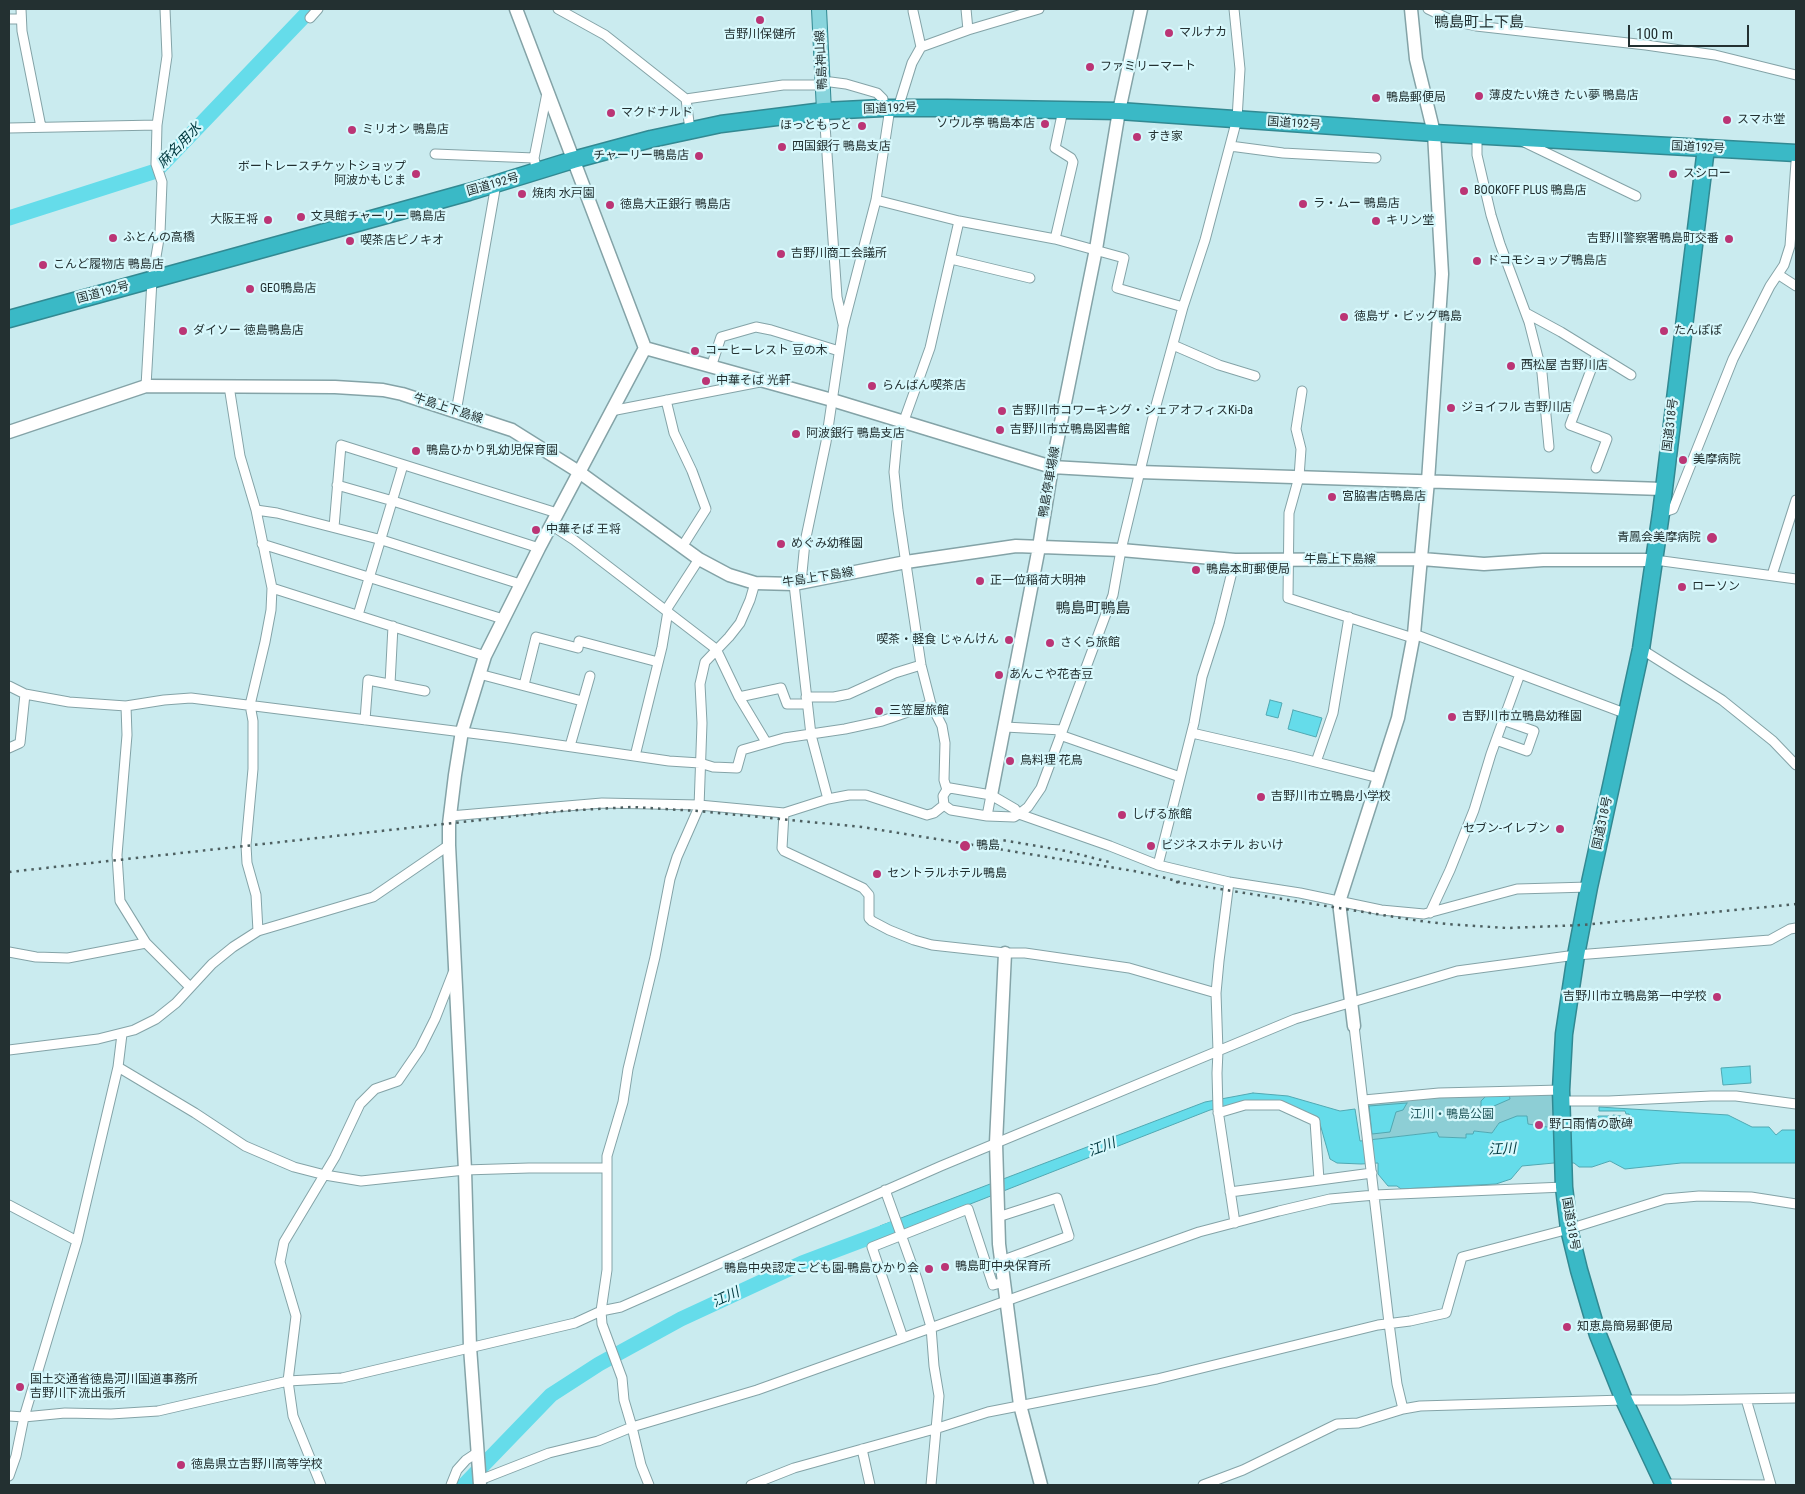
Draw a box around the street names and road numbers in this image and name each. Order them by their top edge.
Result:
street label: 鴨島神山線 [813,30,831,90]
street label: 国道192号 [863,101,917,117]
street label: 国道192号 [1267,115,1321,133]
street label: 国道192号 [1671,139,1725,157]
street label: 国道192号 [465,171,521,199]
street label: 国道192号 [75,279,131,307]
street label: 牛島上下島線 [412,391,484,427]
street label: 国道318号 [1661,397,1681,453]
street label: 鴨島停車場線 [1037,445,1063,519]
street label: 牛島上下島線 [1304,553,1376,567]
street label: 牛島上下島線 [781,565,855,591]
street label: 国道318号 [1590,795,1616,851]
street label: 国道318号 [1558,1196,1582,1252]

